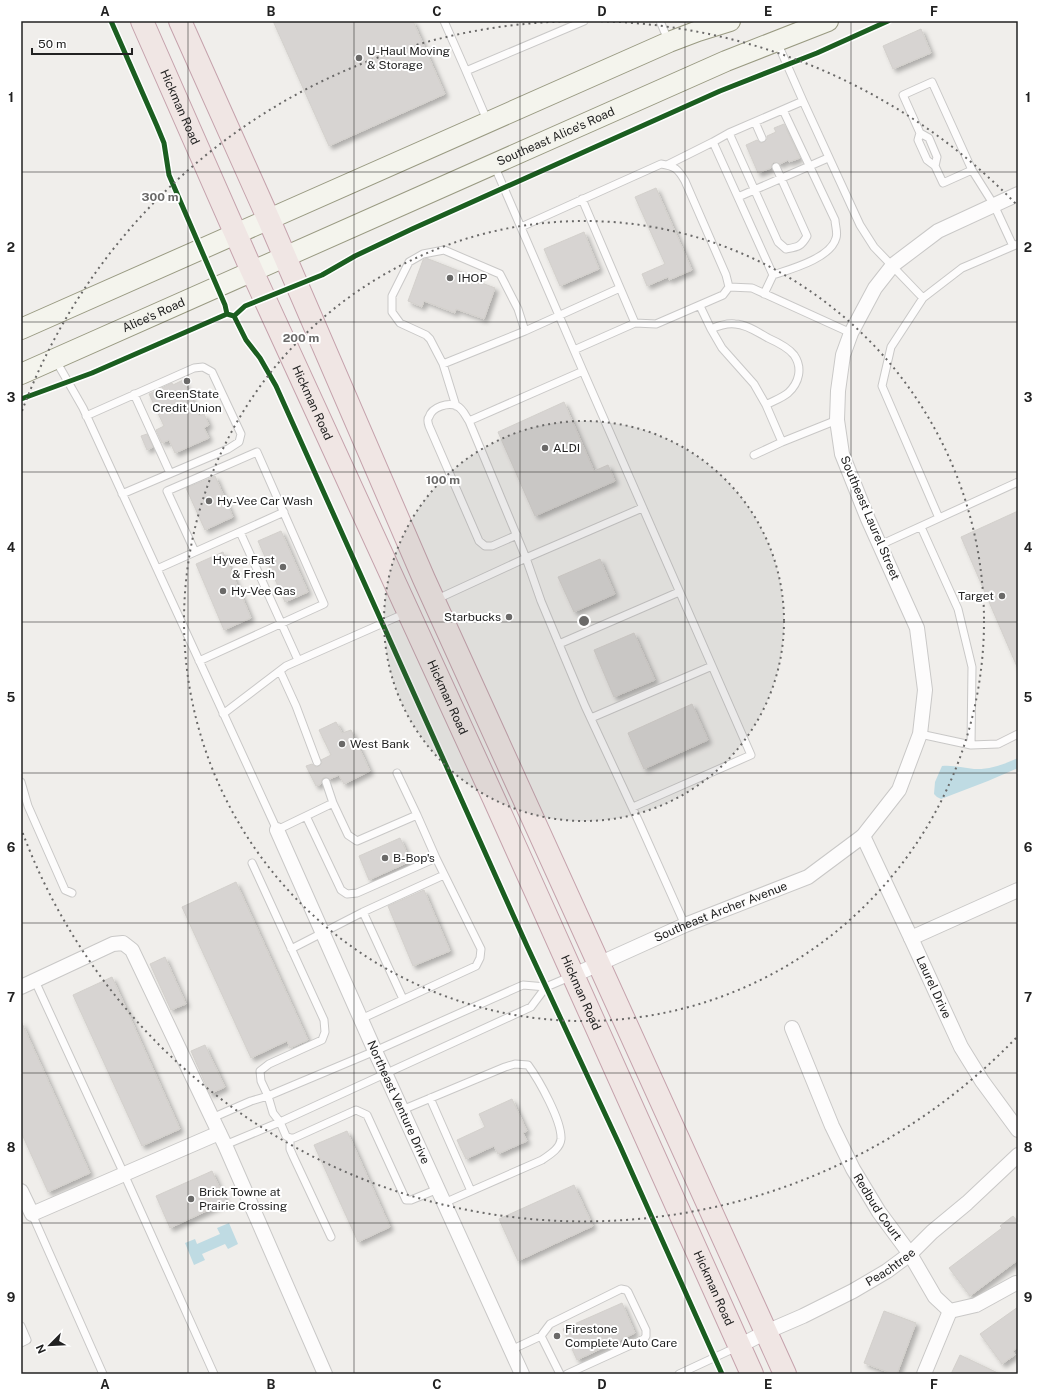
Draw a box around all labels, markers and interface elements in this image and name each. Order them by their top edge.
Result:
text: A [100,4,110,19]
text: B [267,4,276,19]
text: C [432,4,442,19]
text: D [597,4,607,19]
text: E [764,4,772,19]
text: F [930,4,938,19]
scale bar [32,30,132,56]
text: 50 m [38,37,66,51]
place label: U-Haul Moving & Storage [367,44,450,72]
marker: U-Haul Moving & Storage [354,53,364,63]
street label: Hickman Road [157,67,203,147]
text: 1 [8,90,14,105]
text: 1 [1025,90,1031,105]
street label: Southeast Alice's Road [495,104,617,169]
text: 300 m [142,190,179,204]
text: 2 [7,240,15,255]
text: 2 [1024,240,1032,255]
place label: IHOP [458,271,487,285]
marker: IHOP [445,273,455,283]
street label: Alice's Road [120,295,187,335]
text: 200 m [283,331,319,345]
street label: Hickman Road [289,363,336,442]
marker: GreenState Credit Union [182,376,192,386]
place label: GreenState Credit Union [152,387,222,415]
text: 3 [7,390,16,405]
text: 3 [1024,390,1033,405]
place label: ALDI [553,441,580,455]
marker: ALDI [540,443,550,453]
street label: Southeast Laurel Street [837,454,903,583]
text: 100 m [426,473,460,487]
place label: Hy-Vee Car Wash [217,494,313,508]
marker: Hy-Vee Car Wash [204,496,214,506]
text: 4 [7,540,16,555]
text: 4 [1024,540,1033,555]
place label: Hyvee Fast & Fresh [213,553,275,581]
marker: Hyvee Fast & Fresh [278,562,288,572]
place label: Hy-Vee Gas [231,584,296,598]
marker: Hy-Vee Gas [218,586,228,596]
place label: Target [958,589,994,603]
marker: Target [997,591,1007,601]
place label: Starbucks [444,610,501,624]
marker: Starbucks [504,612,514,622]
centre of rings [577,614,591,628]
street label: Hickman Road [424,658,471,737]
text: 5 [7,690,16,705]
text: 5 [1024,690,1033,705]
place label: West Bank [350,737,410,751]
marker: West Bank [337,739,347,749]
text: 6 [7,840,16,855]
text: 6 [1024,840,1033,855]
place label: B-Bop's [393,851,435,865]
marker: B-Bop's [380,853,390,863]
street label: Southeast Archer Avenue [652,879,789,945]
street label: Hickman Road [558,953,604,1032]
street label: Laurel Drive [913,954,954,1021]
text: 7 [7,990,15,1005]
text: 7 [1024,990,1032,1005]
street label: Northeast Venture Drive [364,1038,433,1166]
text: 8 [7,1140,16,1155]
text: 8 [1024,1140,1033,1155]
street label: Redbud Court [850,1171,905,1244]
place label: Brick Towne at Prairie Crossing [199,1185,287,1213]
marker: Brick Towne at Prairie Crossing [186,1194,196,1204]
street label: Peachtree [863,1246,918,1289]
street label: Hickman Road [691,1248,736,1328]
text: 9 [7,1290,15,1305]
text: 9 [1024,1290,1032,1305]
place label: Firestone Complete Auto Care [565,1322,677,1350]
north arrow [30,1325,70,1365]
marker: Firestone Complete Auto Care [552,1331,562,1341]
text: N [34,1343,48,1355]
text: A [100,1377,110,1392]
text: B [267,1377,276,1392]
text: C [432,1377,442,1392]
text: D [597,1377,607,1392]
text: E [764,1377,772,1392]
text: F [930,1377,938,1392]

